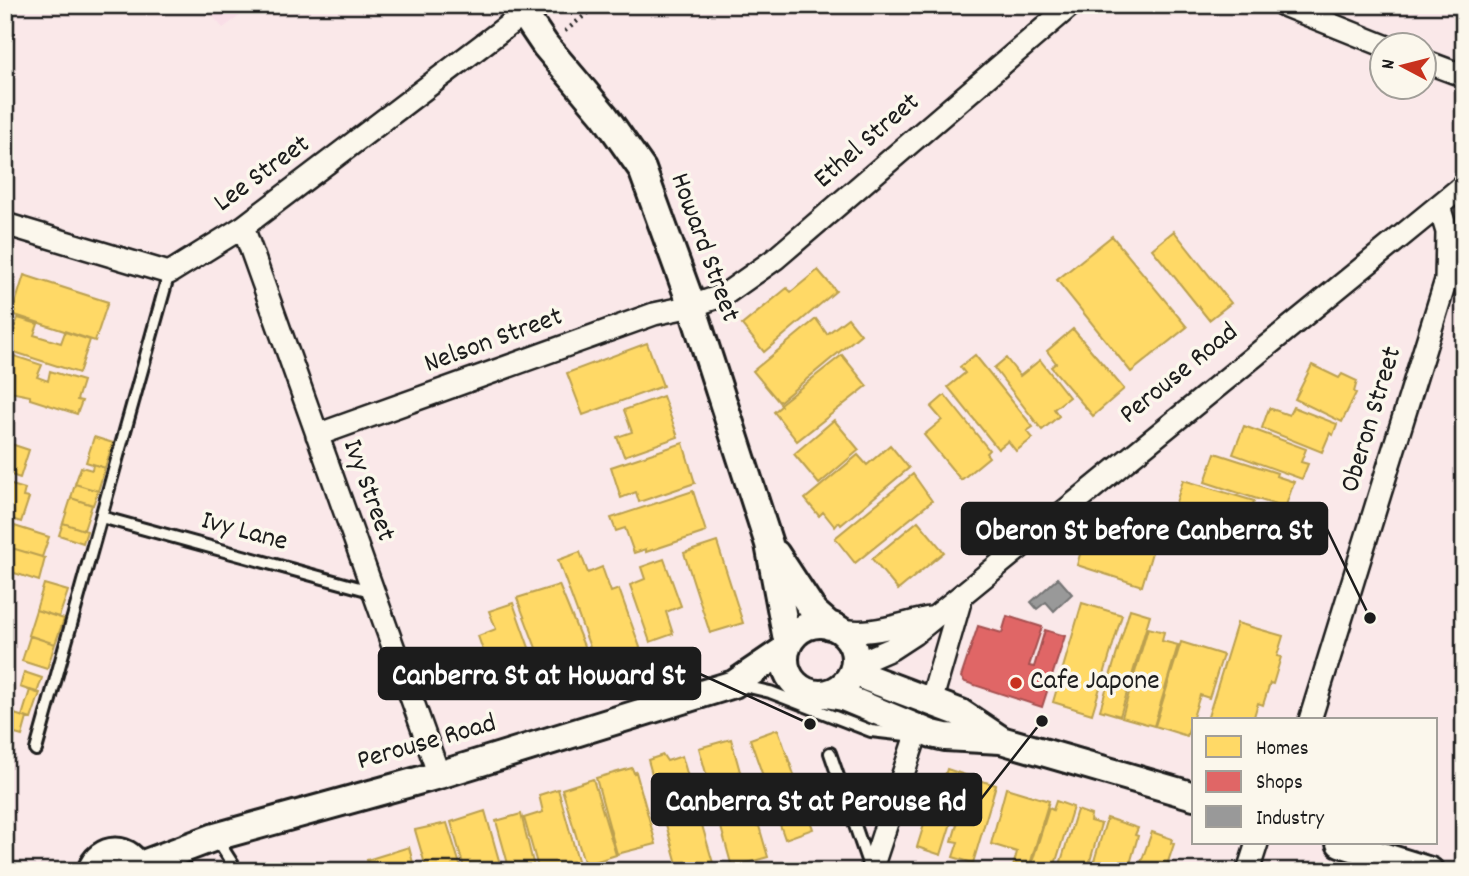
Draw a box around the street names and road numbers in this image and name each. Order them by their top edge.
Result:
street label: Ethel Street [806,84,930,200]
street label: Lee Street [207,126,319,224]
street label: Howard Street [658,168,748,328]
street label: Nelson Street [419,299,569,385]
street label: Perouse Road [1112,315,1248,435]
street label: Oberon Street [1332,342,1414,498]
street label: Ivy Street [330,434,404,548]
street label: Ivy Lane [196,502,292,564]
street label: Perouse Road [353,705,501,783]

